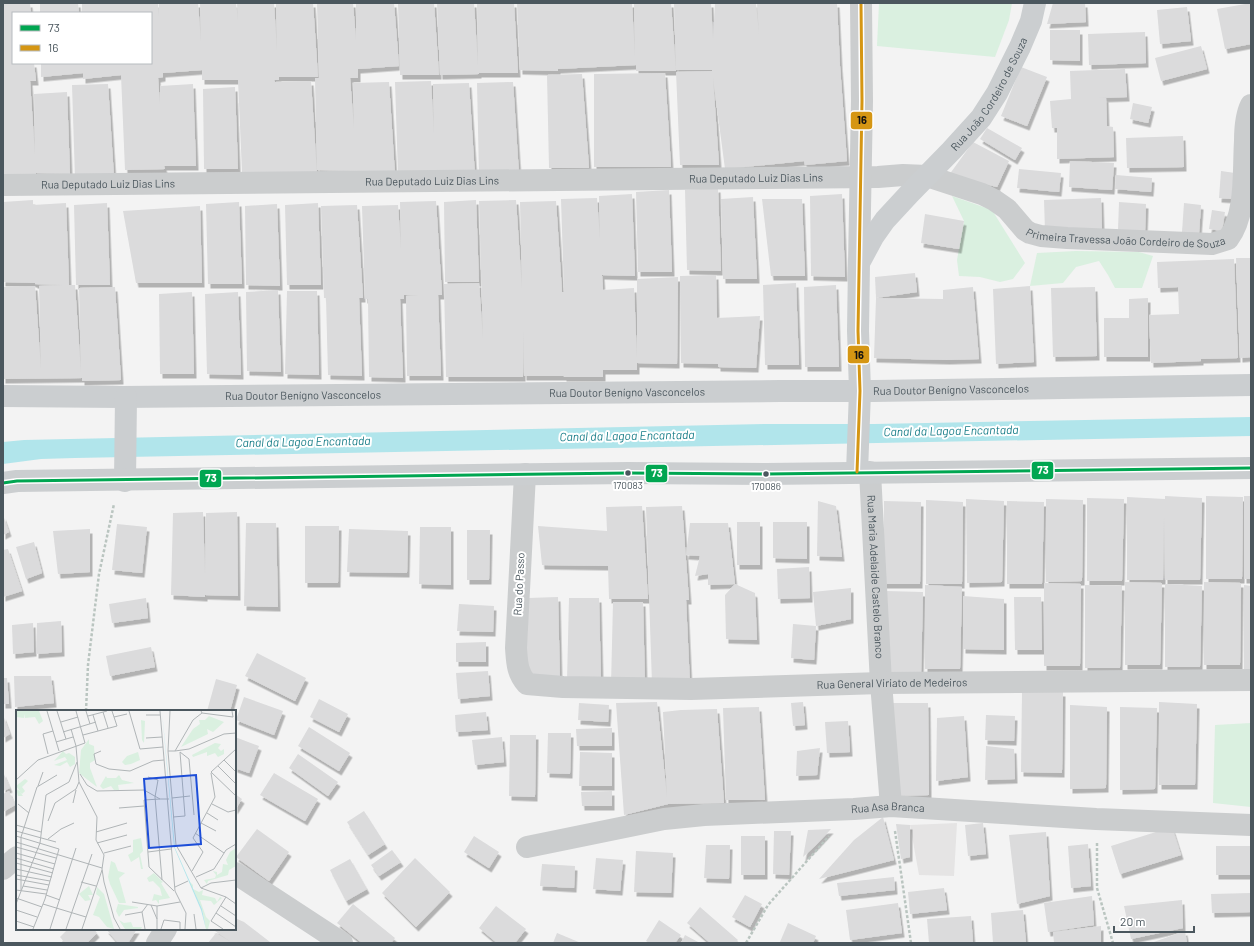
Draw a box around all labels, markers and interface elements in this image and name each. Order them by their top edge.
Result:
legend [12,12,152,64]
text: 73 [48,20,60,34]
street label: Rua João Cordeiro de Souza [948,35,1029,153]
text: 16 [48,40,58,54]
line badge: 16 [850,111,873,130]
text: 16 [857,113,867,126]
street label: Rua Deputado Luiz Dias Lins [689,171,823,185]
street label: Rua Deputado Luiz Dias Lins [365,173,499,188]
street label: Rua Deputado Luiz Dias Lins [41,176,175,191]
street label: Primeira Travessa João Cordeiro de Souza [1024,225,1227,251]
line badge: 16 [847,345,870,364]
text: 16 [854,348,864,361]
street label: Rua Doutor Benígno Vasconcelos [873,382,1029,397]
street label: Rua Doutor Benígno Vasconcelos [549,385,705,399]
street label: Rua Doutor Benígno Vasconcelos [225,388,381,402]
water label: Canal da Lagoa Encantada [883,422,1019,438]
water label: Canal da Lagoa Encantada [559,427,695,443]
water label: Canal da Lagoa Encantada [235,433,371,449]
line badge: 73 [1031,461,1054,480]
text: 73 [1037,463,1049,476]
line badge: 73 [645,464,668,483]
text: 73 [651,466,663,479]
marker: 170083 [623,468,633,478]
line badge: 73 [199,469,222,488]
marker: 170086 [761,469,771,479]
text: 73 [205,471,217,484]
place label: 170083 [613,479,643,491]
place label: 170086 [751,480,781,492]
street label: Rua Maria Adelaide Castelo Branco [865,495,887,659]
street label: Rua do Passo [510,552,527,616]
street label: Rua General Viriato de Medeiros [816,675,967,691]
inset map [16,710,236,930]
street label: Rua Asa Branca [850,799,925,815]
scale bar [1114,908,1194,934]
text: 20 m [1120,914,1146,928]

